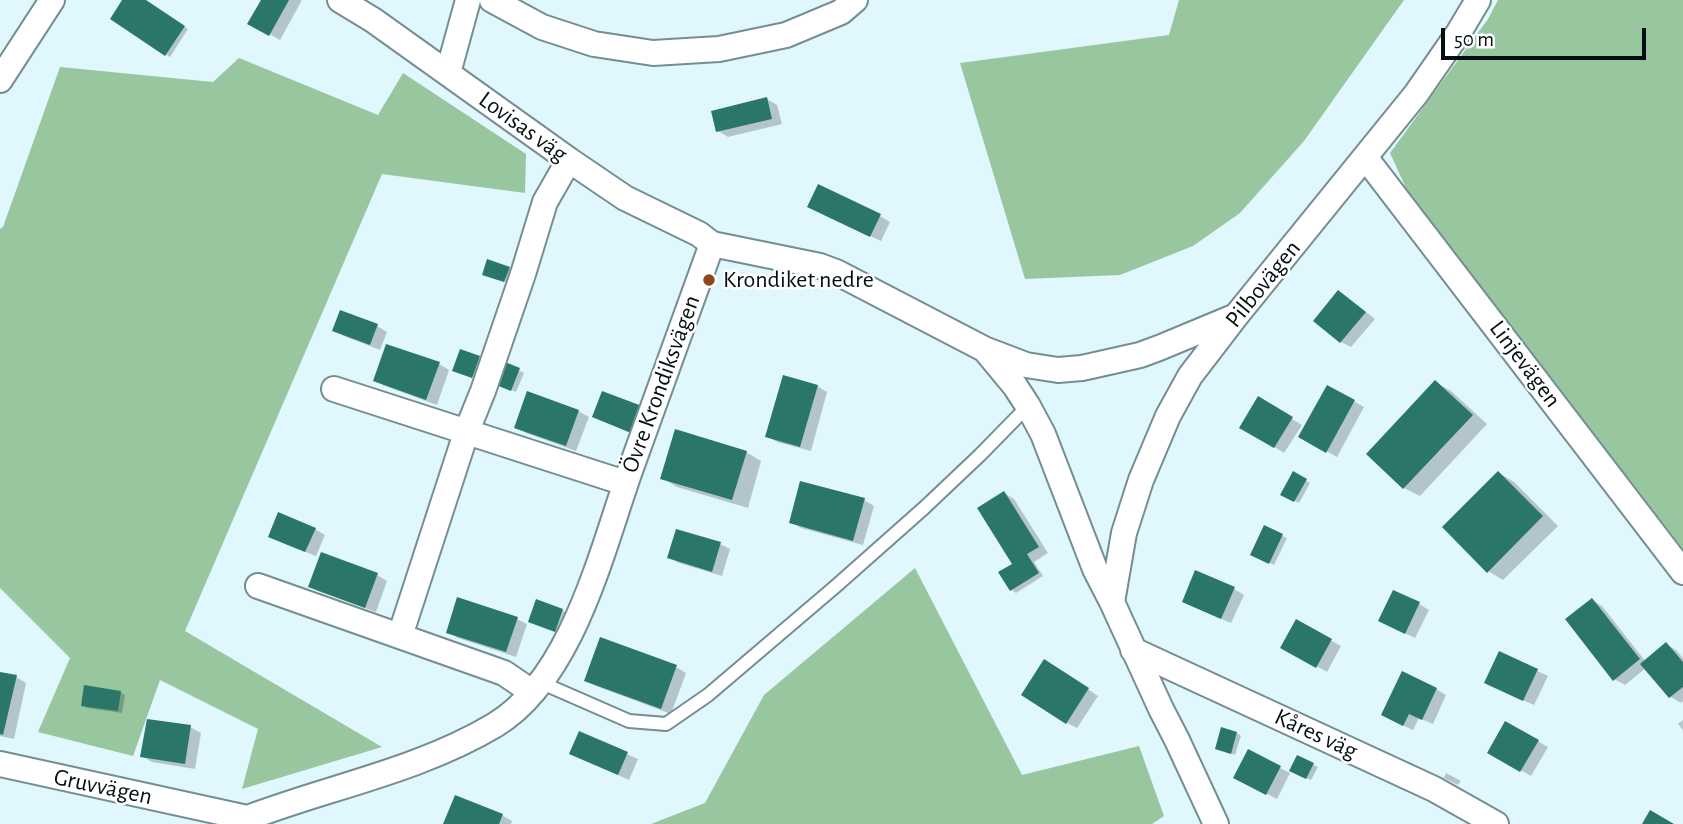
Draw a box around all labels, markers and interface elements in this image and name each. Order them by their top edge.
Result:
scale bar [1445,14,1650,58]
text: 50 m [1454,29,1494,50]
street label: Lovisas väg [473,85,573,169]
street label: Pilbovägen [1219,235,1307,333]
place label: Krondiket nedre [723,266,874,294]
marker: Krondiket nedre [701,272,717,288]
street label: Övre Krondiksvägen [616,291,706,477]
street label: Linjevägen [1483,315,1567,413]
street label: Kåres väg [1270,702,1362,766]
street label: Gruvvägen [51,763,155,811]

